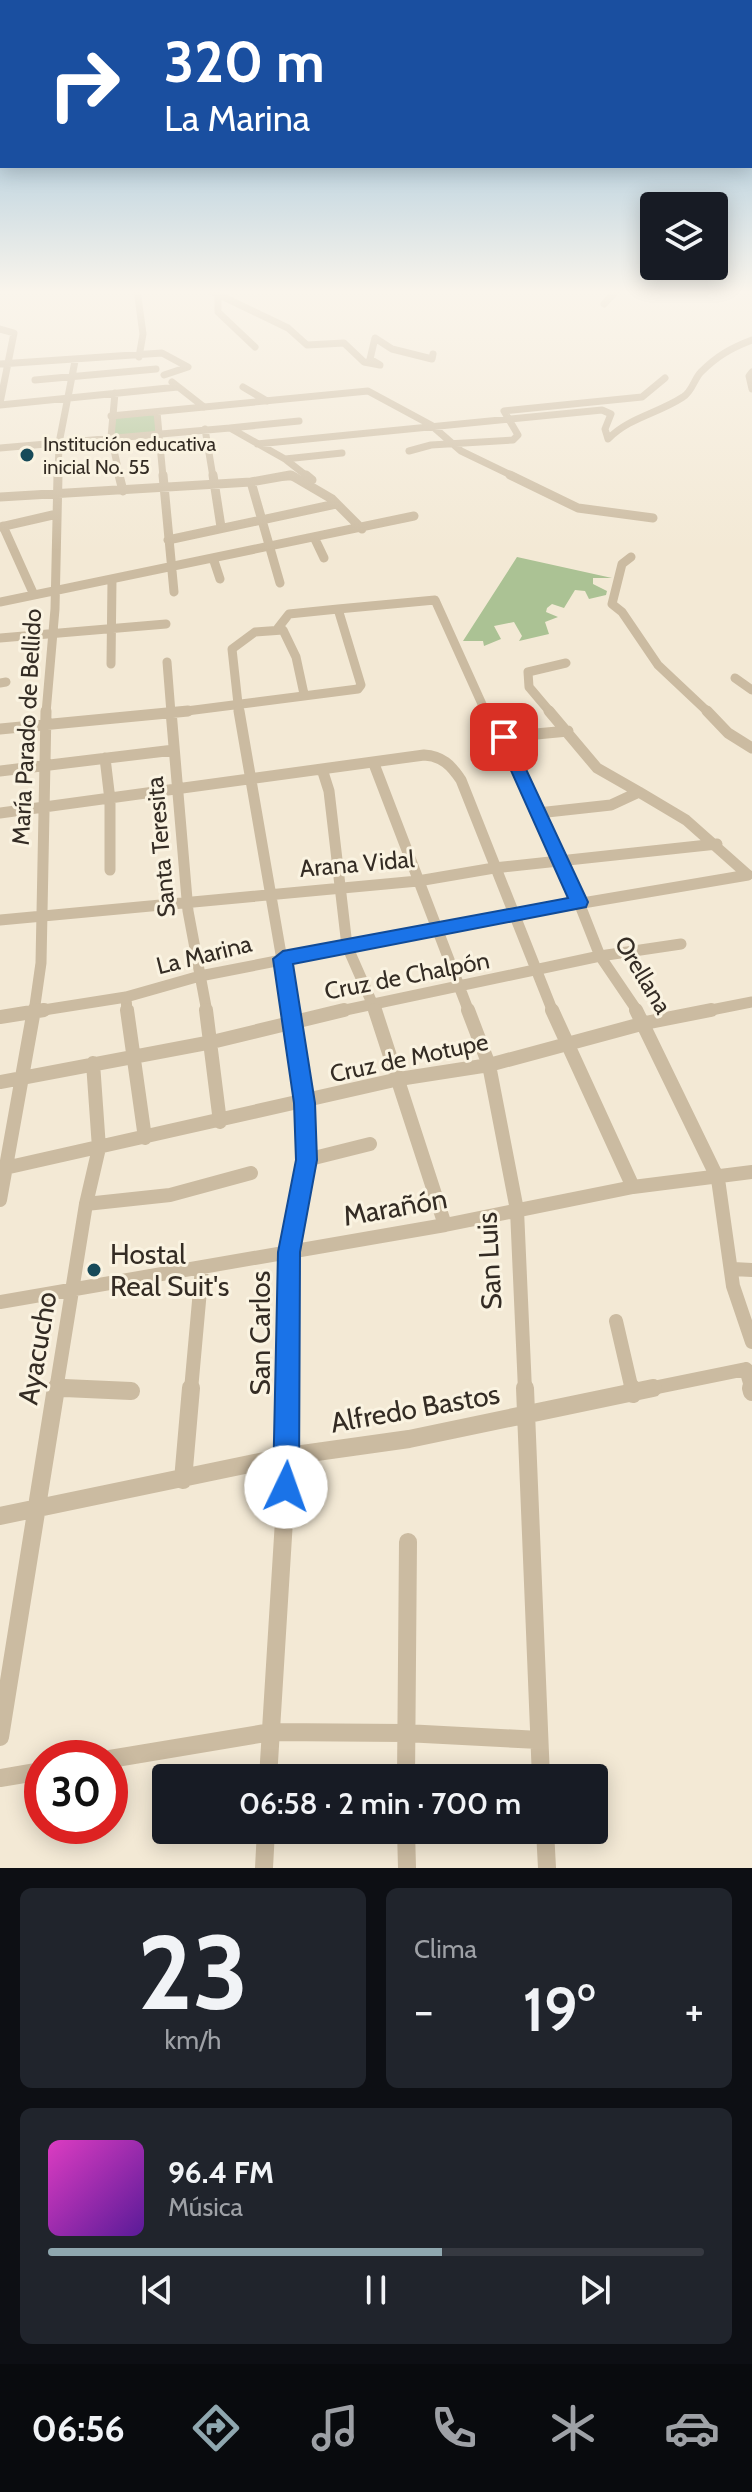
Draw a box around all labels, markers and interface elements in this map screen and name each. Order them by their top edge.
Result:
text: 320 m [164,28,325,96]
icon: right [32,32,136,136]
text: La Marina [164,96,310,140]
map controls [640,192,728,280]
button: layers [640,192,728,280]
place label: Institución educativa inicial No. 55 [43,432,217,479]
marker: Institución educativa inicial No. 55 [18,446,36,464]
street label: María Parado de Bellido [6,608,47,846]
pin [470,703,538,771]
icon: arrive [482,715,526,759]
street label: Santa Teresita [140,775,181,919]
street label: Arana Vidal [298,844,416,883]
street label: La Marina [153,929,255,980]
street label: Orellana [609,931,678,1019]
street label: Cruz de Chalpón [322,945,492,1006]
street label: Cruz de Motupe [327,1027,491,1088]
street label: Marañón [340,1181,450,1233]
street label: San Luis [469,1211,509,1311]
place label: Hostal Real Suit's [110,1237,229,1303]
marker: Hostal Real Suit's [85,1261,103,1279]
street label: San Carlos [243,1271,277,1395]
street label: Ayacucho [10,1289,64,1407]
street label: Alfredo Bastos [328,1376,502,1440]
position arrow [244,1445,328,1529]
speed limit sign: 30 [24,1740,128,1844]
text: 06:58 · 2 min · 700 m [239,1785,521,1822]
text: 23 [137,1909,249,2035]
text: Clima [414,1933,477,1965]
text: 19° [523,1973,595,2046]
text: − [414,1984,433,2037]
text: + [685,1984,704,2037]
text: km/h [165,2024,221,2056]
text: 96.4 FM [168,2154,274,2191]
text: Música [168,2191,243,2223]
icon: previous [135,2268,179,2312]
icon: pause [354,2268,398,2312]
icon: next [573,2268,617,2312]
icon: directions [188,2400,244,2456]
icon: music [307,2400,363,2456]
icon: phone [426,2400,482,2456]
icon: climate [545,2400,601,2456]
icon: car [664,2400,720,2456]
text: 06:56 [32,2406,125,2450]

